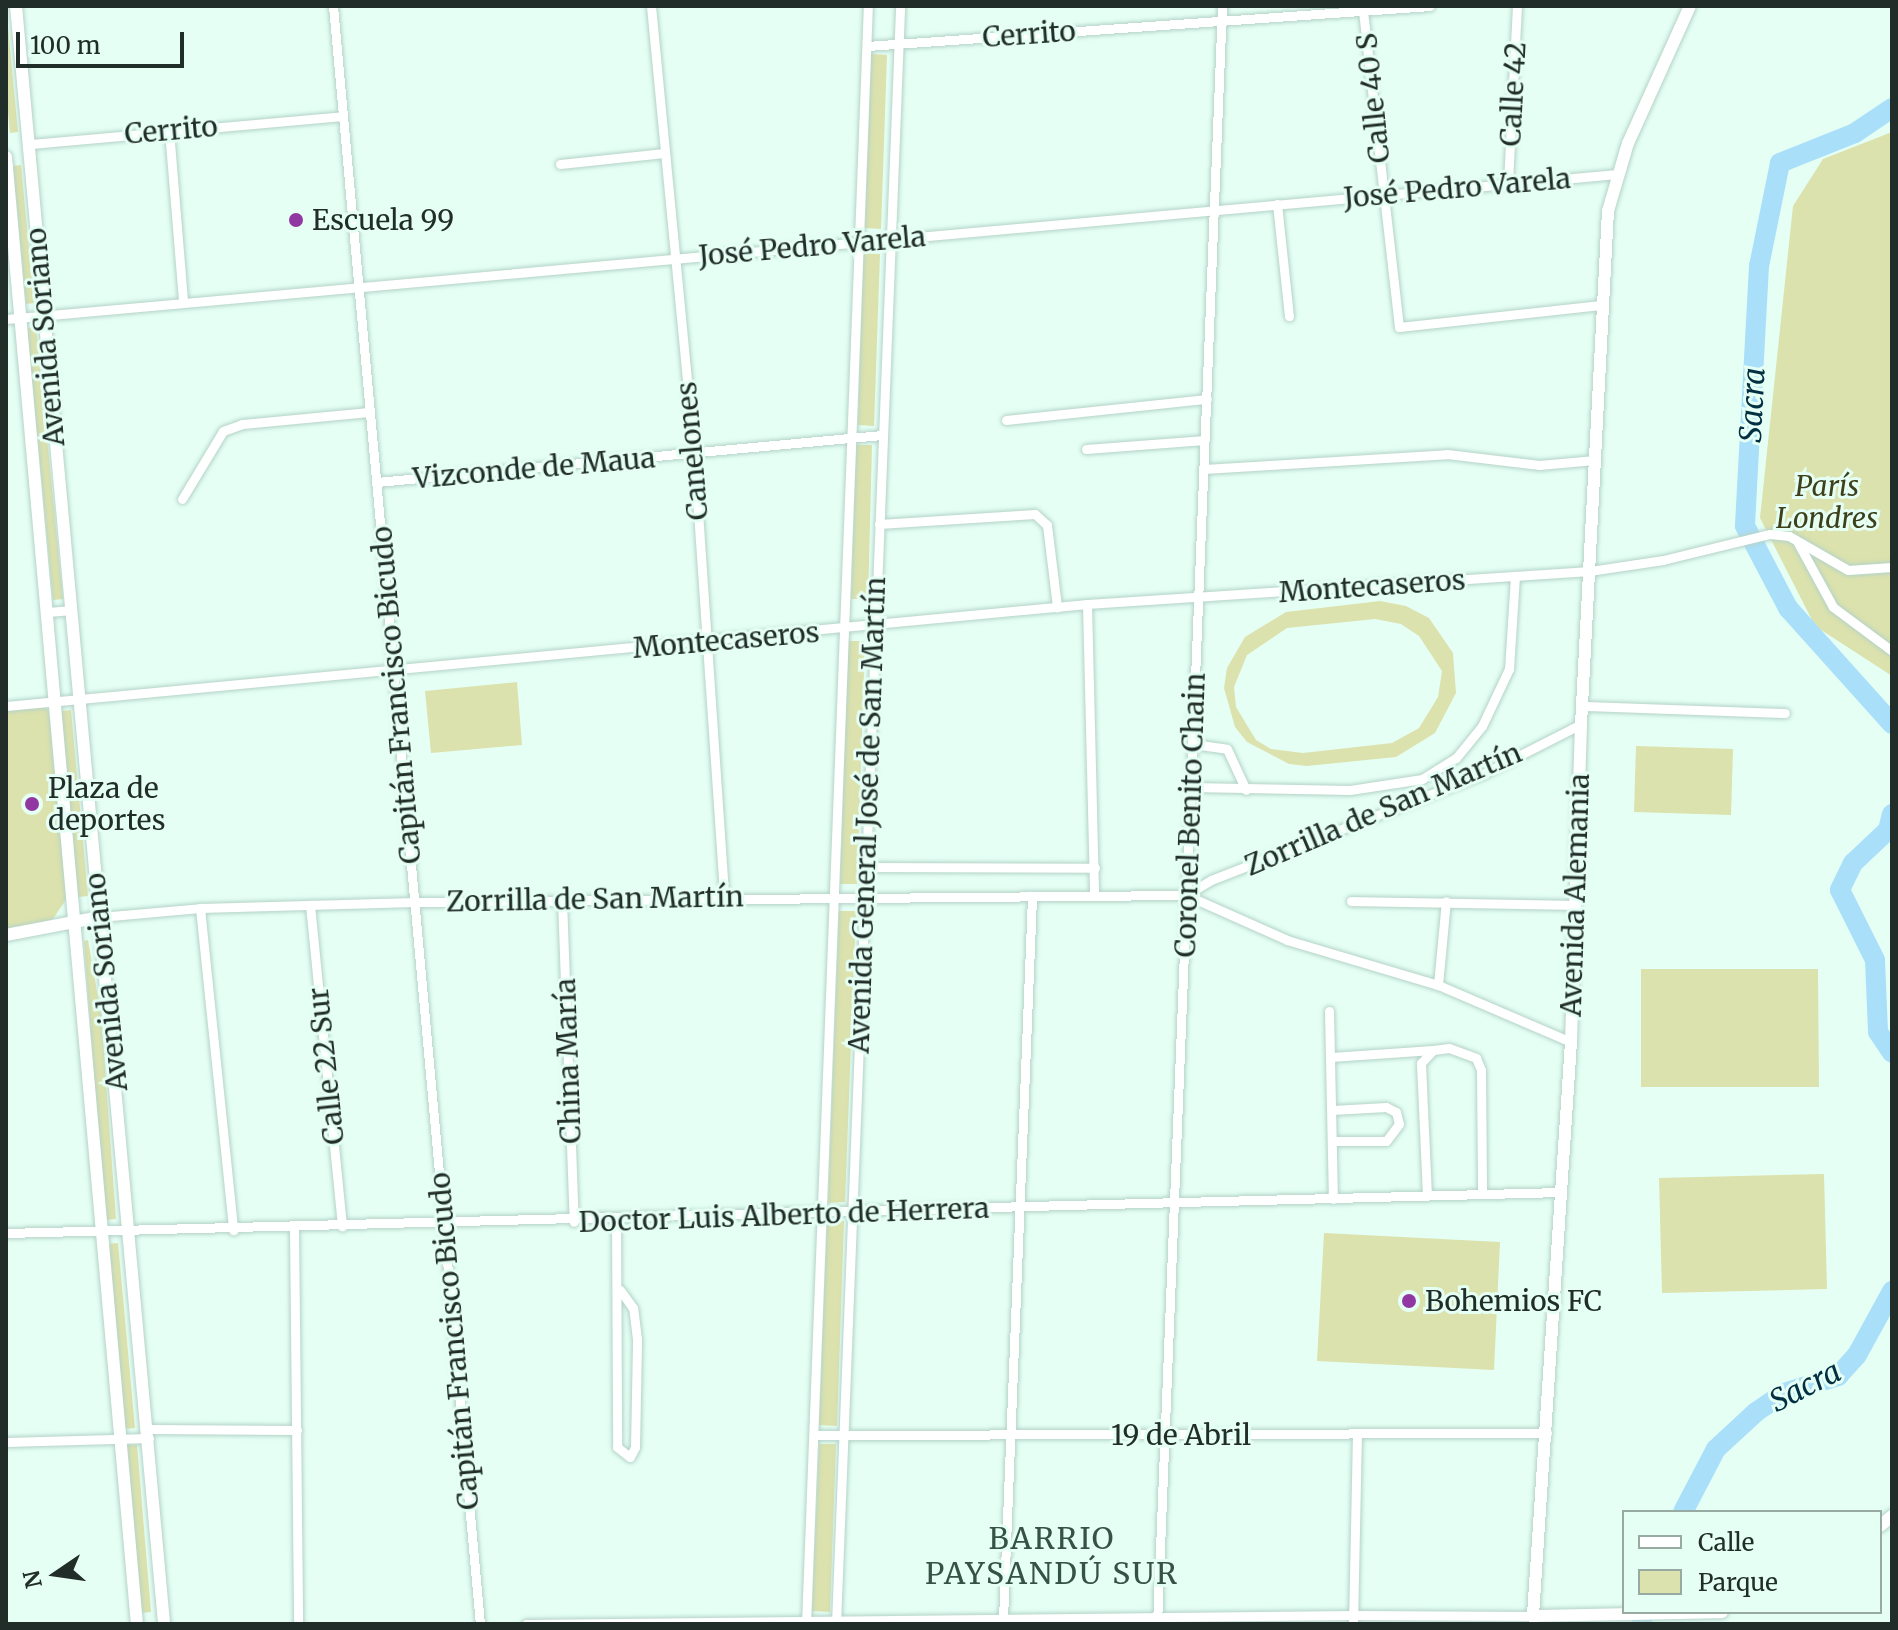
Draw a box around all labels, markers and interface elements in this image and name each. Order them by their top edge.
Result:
street label: Cerrito [981,14,1077,54]
scale bar [20,16,188,66]
text: 100 m [30,30,100,61]
street label: Calle 40 S [1349,31,1397,165]
street label: Calle 42 [1493,41,1533,147]
street label: Cerrito [123,109,219,151]
street label: José Pedro Varela [1342,161,1572,215]
place label: Escuela 99 [312,203,454,237]
marker: Escuela 99 [287,211,305,229]
street label: José Pedro Varela [697,219,927,273]
street label: Avenida Soriano [19,226,71,448]
water label: Sacra [1732,367,1772,443]
street label: Canelones [669,380,715,522]
street label: Vizconde de Maua [411,441,657,495]
park label: París Londres [1776,469,1878,535]
street label: Capitán Francisco Bicudo [365,525,427,865]
street label: Montecaseros [1278,563,1466,609]
street label: Avenida General José de San Martín [842,576,892,1054]
street label: Montecaseros [631,615,821,665]
street label: Coronel Benito Chain [1168,672,1212,958]
street label: Zorrilla de San Martín [1239,735,1527,883]
place label: Plaza de deportes [48,771,165,837]
street label: Avenida Alemania [1554,773,1596,1017]
marker: Plaza de deportes [23,795,41,813]
street label: Avenida Soriano [78,871,134,1093]
street label: Zorrilla de San Martín [446,880,744,918]
street label: China María [548,978,588,1144]
street label: Calle 22 Sur [301,986,351,1146]
street label: Capitán Francisco Bicudo [423,1171,485,1511]
street label: Doctor Luis Alberto de Herrera [578,1191,990,1239]
place label: Bohemios FC [1425,1284,1602,1318]
marker: Bohemios FC [1400,1292,1418,1310]
water label: Sacra [1763,1353,1847,1419]
street label: 19 de Abril [1111,1418,1251,1452]
legend [1622,1510,1882,1614]
district label: BARRIO PAYSANDÚ SUR [925,1520,1179,1590]
text: Calle [1698,1527,1754,1558]
north arrow [16,1534,96,1614]
text: Parque [1698,1567,1778,1598]
text: N [17,1568,48,1591]

